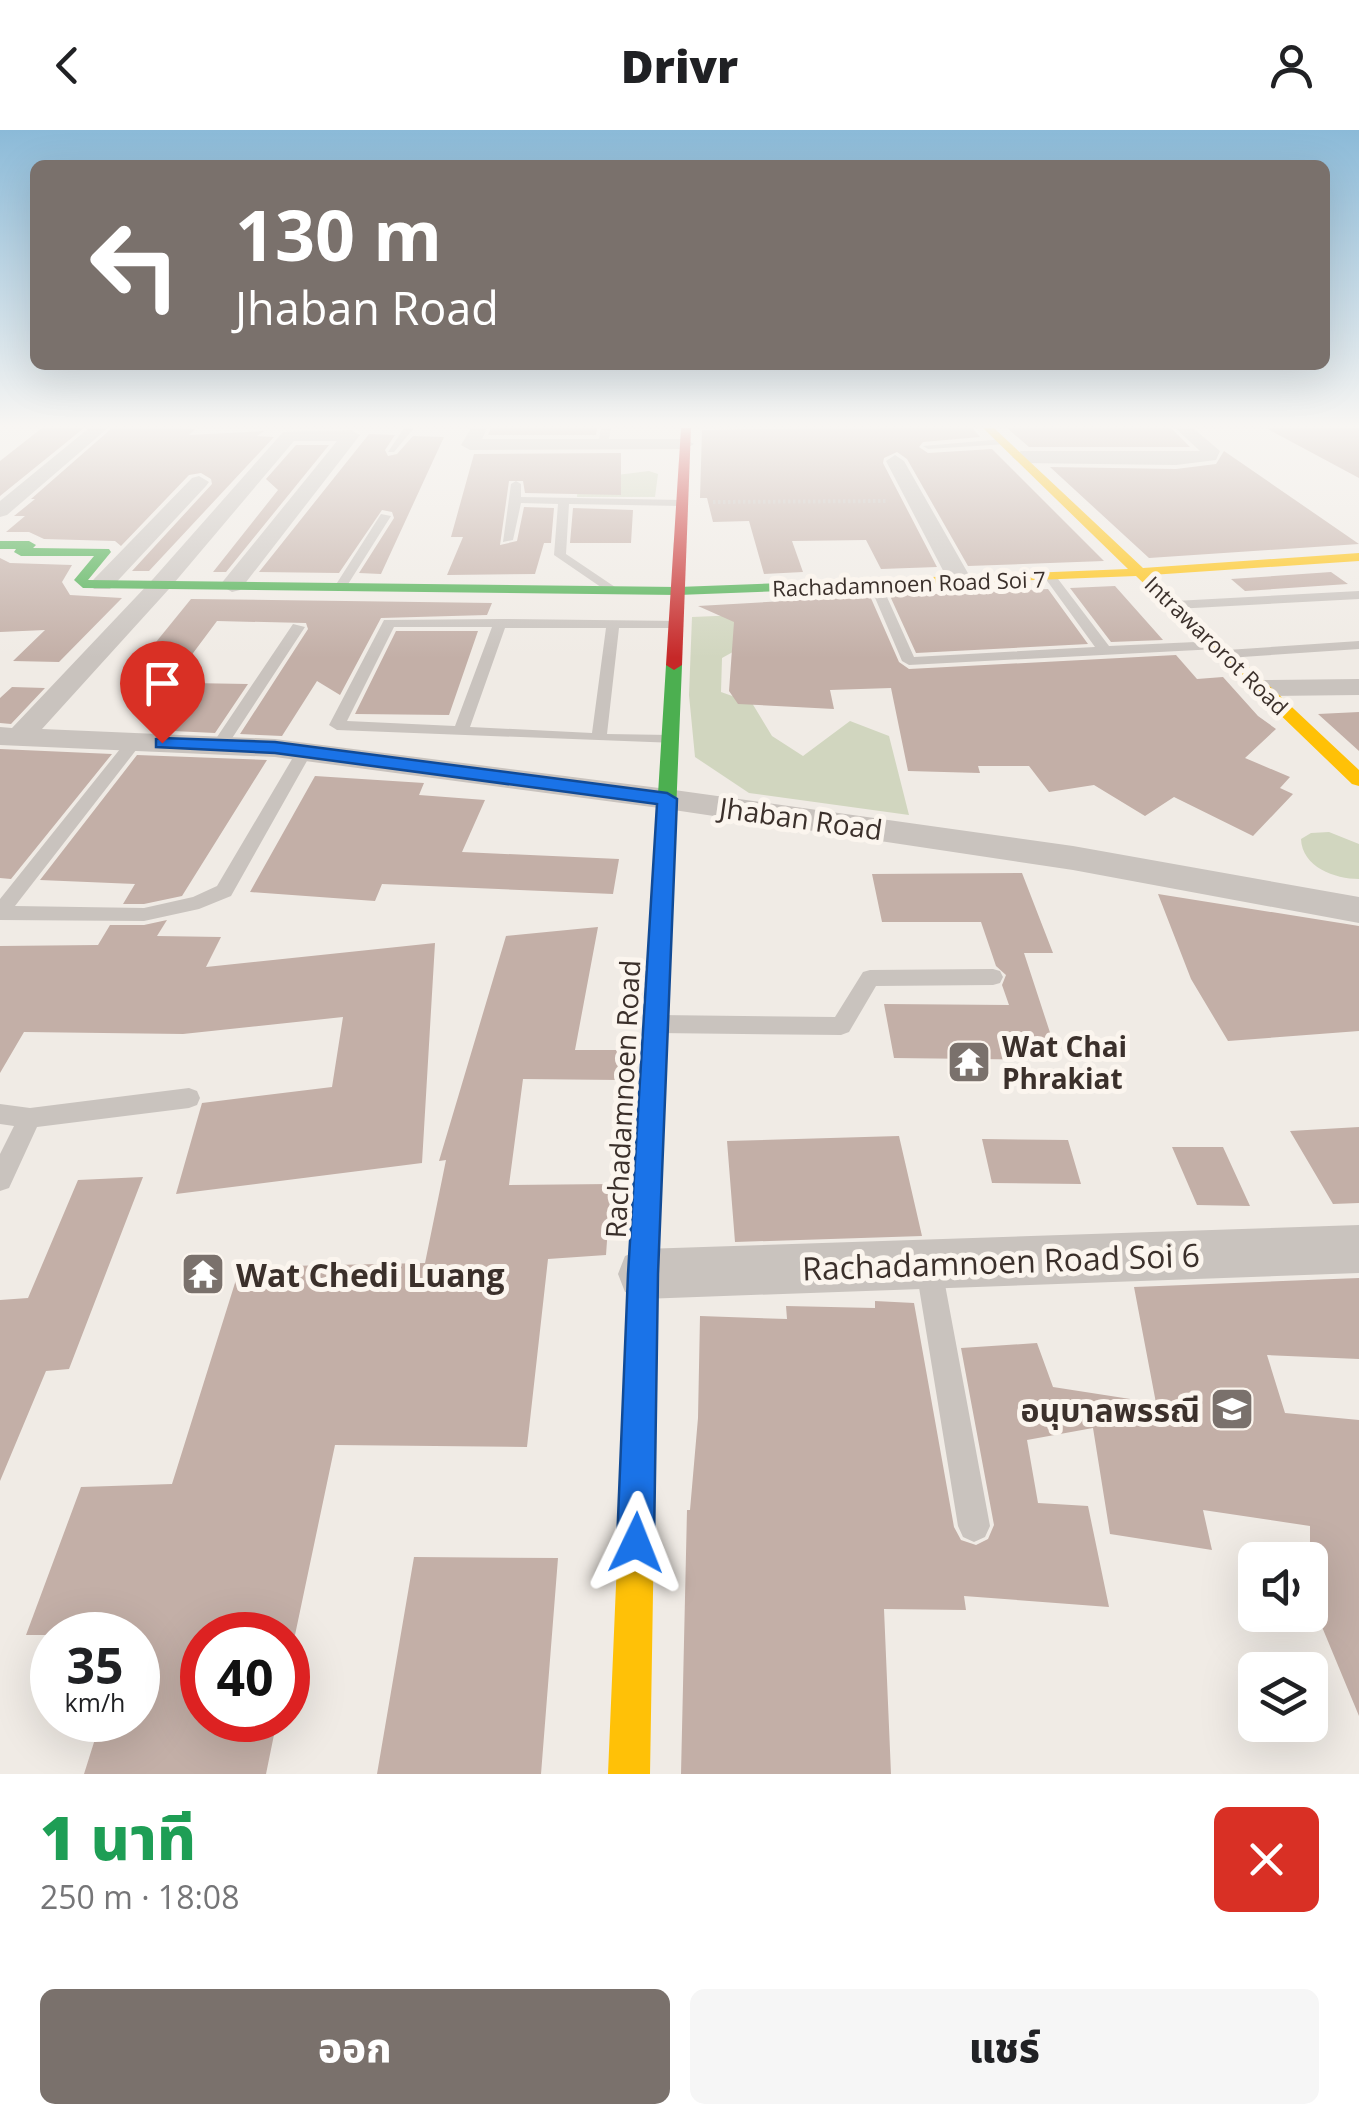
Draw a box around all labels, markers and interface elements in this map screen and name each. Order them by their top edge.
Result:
text: Drivr [621,35,738,96]
icon: back [40,38,95,93]
icon: person [1264,38,1319,93]
text: 130 m [235,186,442,282]
icon: left [70,200,200,330]
text: Jhaban Road [235,277,499,338]
street label: Rachadamnoen Road Soi 7 [772,563,1046,603]
street label: Intrawarorot Road [1139,569,1295,721]
pin [120,641,205,744]
icon: arrive [135,656,190,711]
street label: Jhaban Road [714,787,885,848]
street label: Rachadamnoen Road [596,959,648,1239]
place label: Wat Chai Phrakiat [1002,1027,1127,1097]
temple icon: Wat Chai Phrakiat [946,1039,992,1085]
street label: Rachadamnoen Road Soi 6 [801,1233,1201,1289]
temple icon: Wat Chedi Luang [180,1251,226,1297]
place label: Wat Chedi Luang [236,1253,505,1296]
school or university icon: อนุบาลพรรณี [1209,1386,1255,1432]
place label: อนุบาลพรรณี [1021,1388,1200,1431]
position arrow [584,1491,688,1595]
map controls [1238,1542,1328,1742]
button: sound [1238,1542,1328,1632]
speed limit sign: 40 [180,1612,310,1742]
text: 35 [66,1631,124,1699]
button: layers [1238,1652,1328,1742]
text: km/h [65,1685,125,1719]
text: 1 นาที [40,1796,196,1878]
button: close [1214,1807,1319,1912]
text: 250 m · 18:08 [40,1875,239,1918]
button: ออก [40,1989,670,2104]
button: แชร์ [690,1989,1319,2104]

